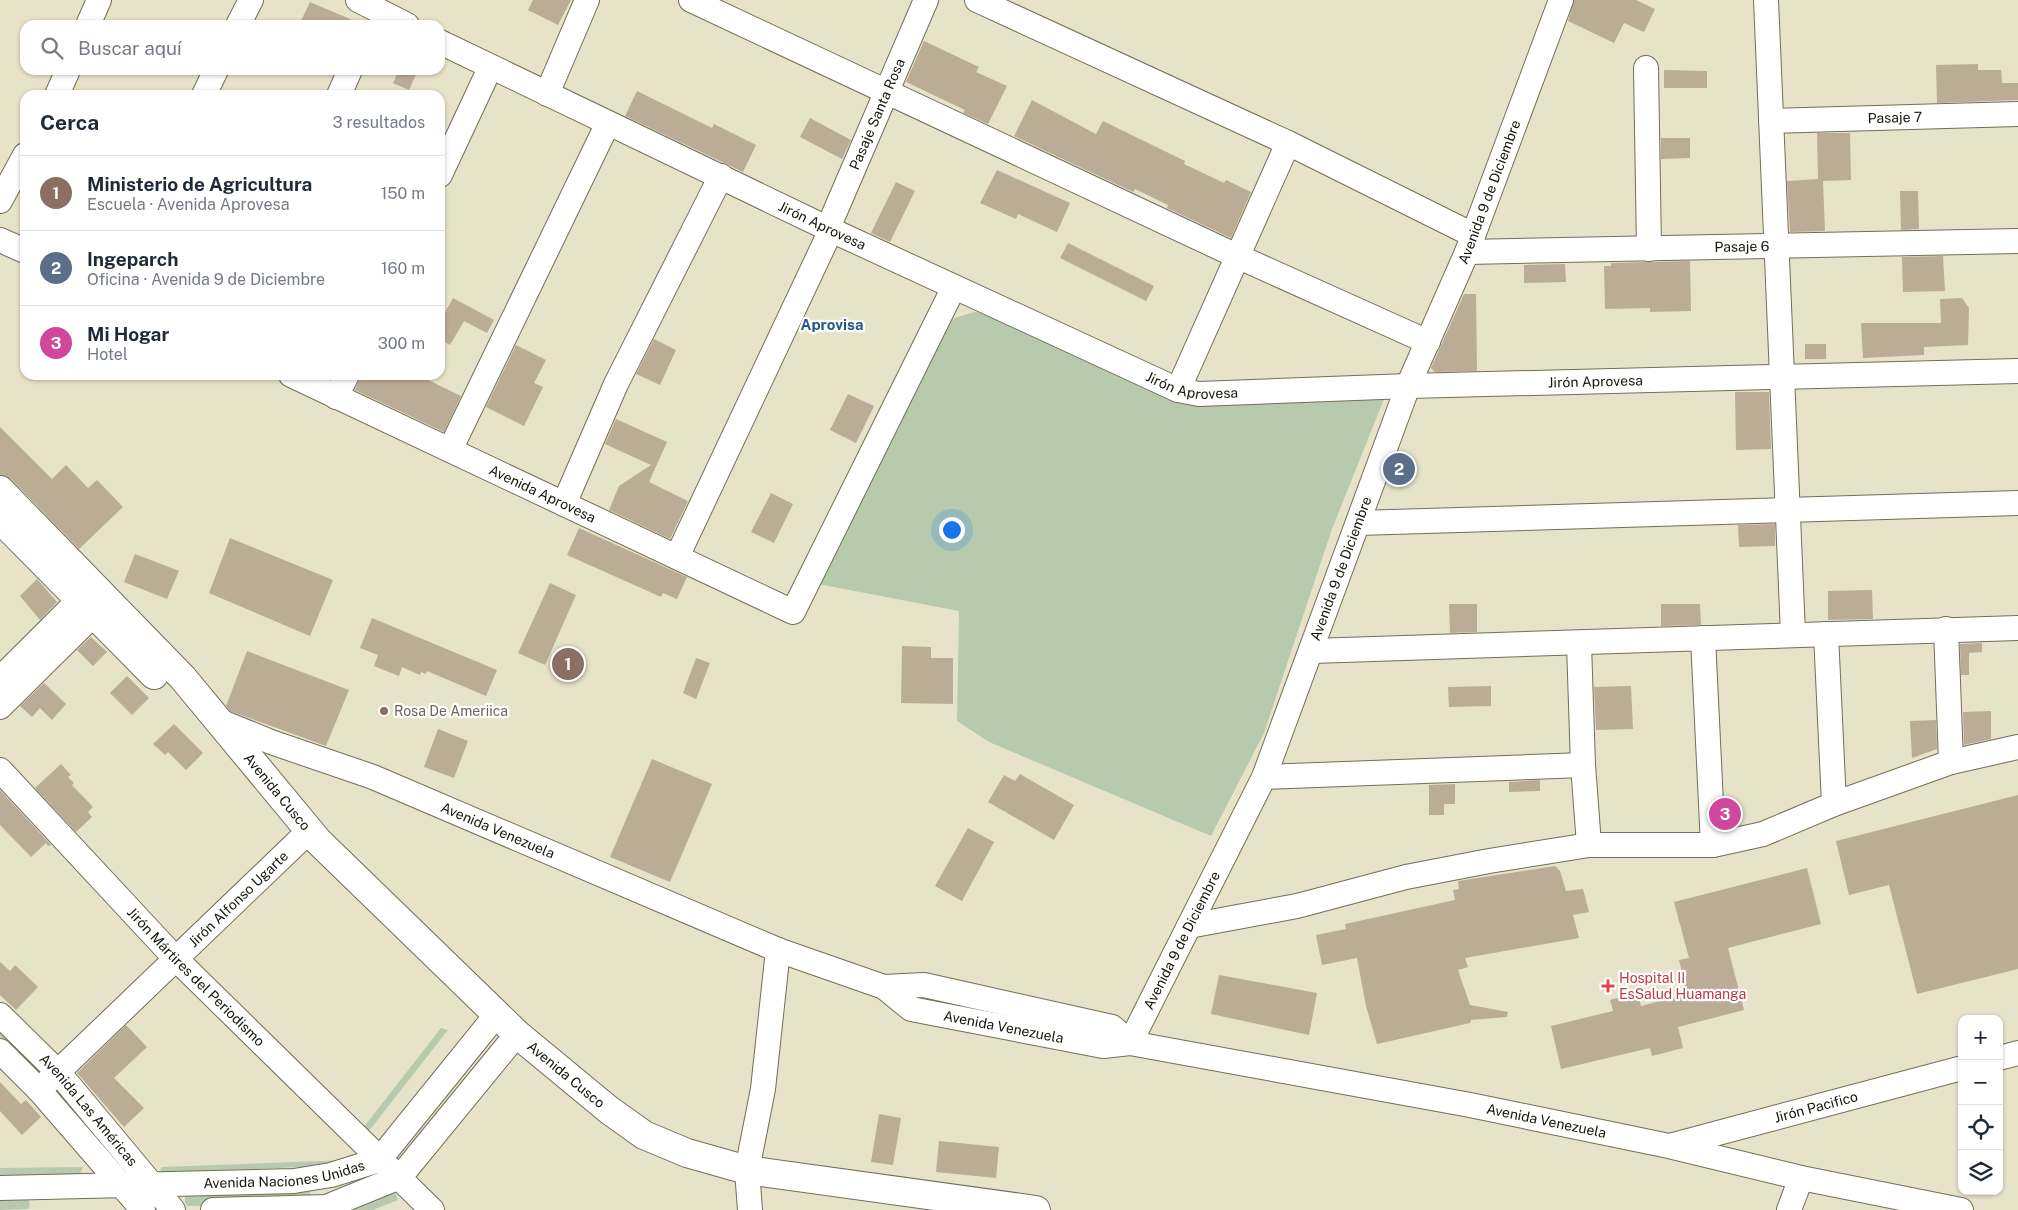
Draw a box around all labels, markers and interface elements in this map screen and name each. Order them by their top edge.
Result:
search box [20,20,445,75]
icon: search [38,34,66,62]
text: Buscar aquí [78,37,182,59]
street label: Pasaje Santa Rosa [846,56,908,172]
street label: Pasaje 7 [1867,109,1923,126]
text: Cerca [40,110,99,135]
text: 3 resultados [333,113,425,132]
street label: Avenida 9 de Diciembre [1455,118,1524,266]
text: Ministerio de Agricultura [87,173,312,195]
text: 1 [53,184,59,203]
text: 150 m [381,184,425,203]
text: Escuela · Avenida Aprovesa [87,195,289,214]
street label: Jirón Aprovesa [776,198,869,253]
street label: Pasaje 6 [1714,238,1770,255]
text: Ingeparch [87,248,178,270]
text: 2 [51,259,61,278]
text: 160 m [381,259,425,278]
text: Oficina · Avenida 9 de Diciembre [87,270,325,289]
district label: Aprovisa [801,316,863,333]
text: Mi Hogar [87,323,169,345]
text: 3 [51,334,61,353]
text: 300 m [378,334,425,353]
text: Hotel [87,345,128,364]
street label: Jirón Aprovesa [1143,368,1238,402]
street label: Jirón Aprovesa [1548,372,1643,391]
pin: 2 [1383,450,1415,488]
street label: Avenida Aprovesa [486,462,598,526]
street label: Avenida 9 de Diciembre [1307,494,1375,643]
your location [939,517,965,543]
pin: 1 [552,645,584,683]
place label: Rosa De Ameriica [394,703,508,719]
marker: Rosa De Ameriica [378,705,390,717]
street label: Avenida Cusco [241,750,314,834]
pin: 3 [1709,795,1741,833]
street label: Avenida Venezuela [439,799,557,862]
street label: Jirón Alfonso Ugarte [185,848,291,950]
street label: Avenida 9 de Diciembre [1140,869,1223,1012]
street label: Jirón Mártires del Periodismo [124,904,268,1049]
place label: Hospital II EsSalud Huamanga [1619,970,1746,1002]
marker: Hospital II EsSalud Huamanga [1601,979,1615,993]
street label: Avenida Venezuela [942,1007,1065,1046]
map controls [1958,1015,2003,1195]
button: + [1958,1015,2003,1060]
street label: Avenida Cusco [524,1038,608,1111]
street label: Avenida Las Américas [36,1051,141,1169]
button: − [1958,1060,2003,1105]
street label: Jirón Pacifico [1772,1088,1860,1126]
street label: Avenida Venezuela [1485,1101,1608,1141]
button: locate [1958,1105,2003,1150]
button: layers [1958,1150,2003,1195]
street label: Avenida Naciones Unidas [203,1157,367,1191]

